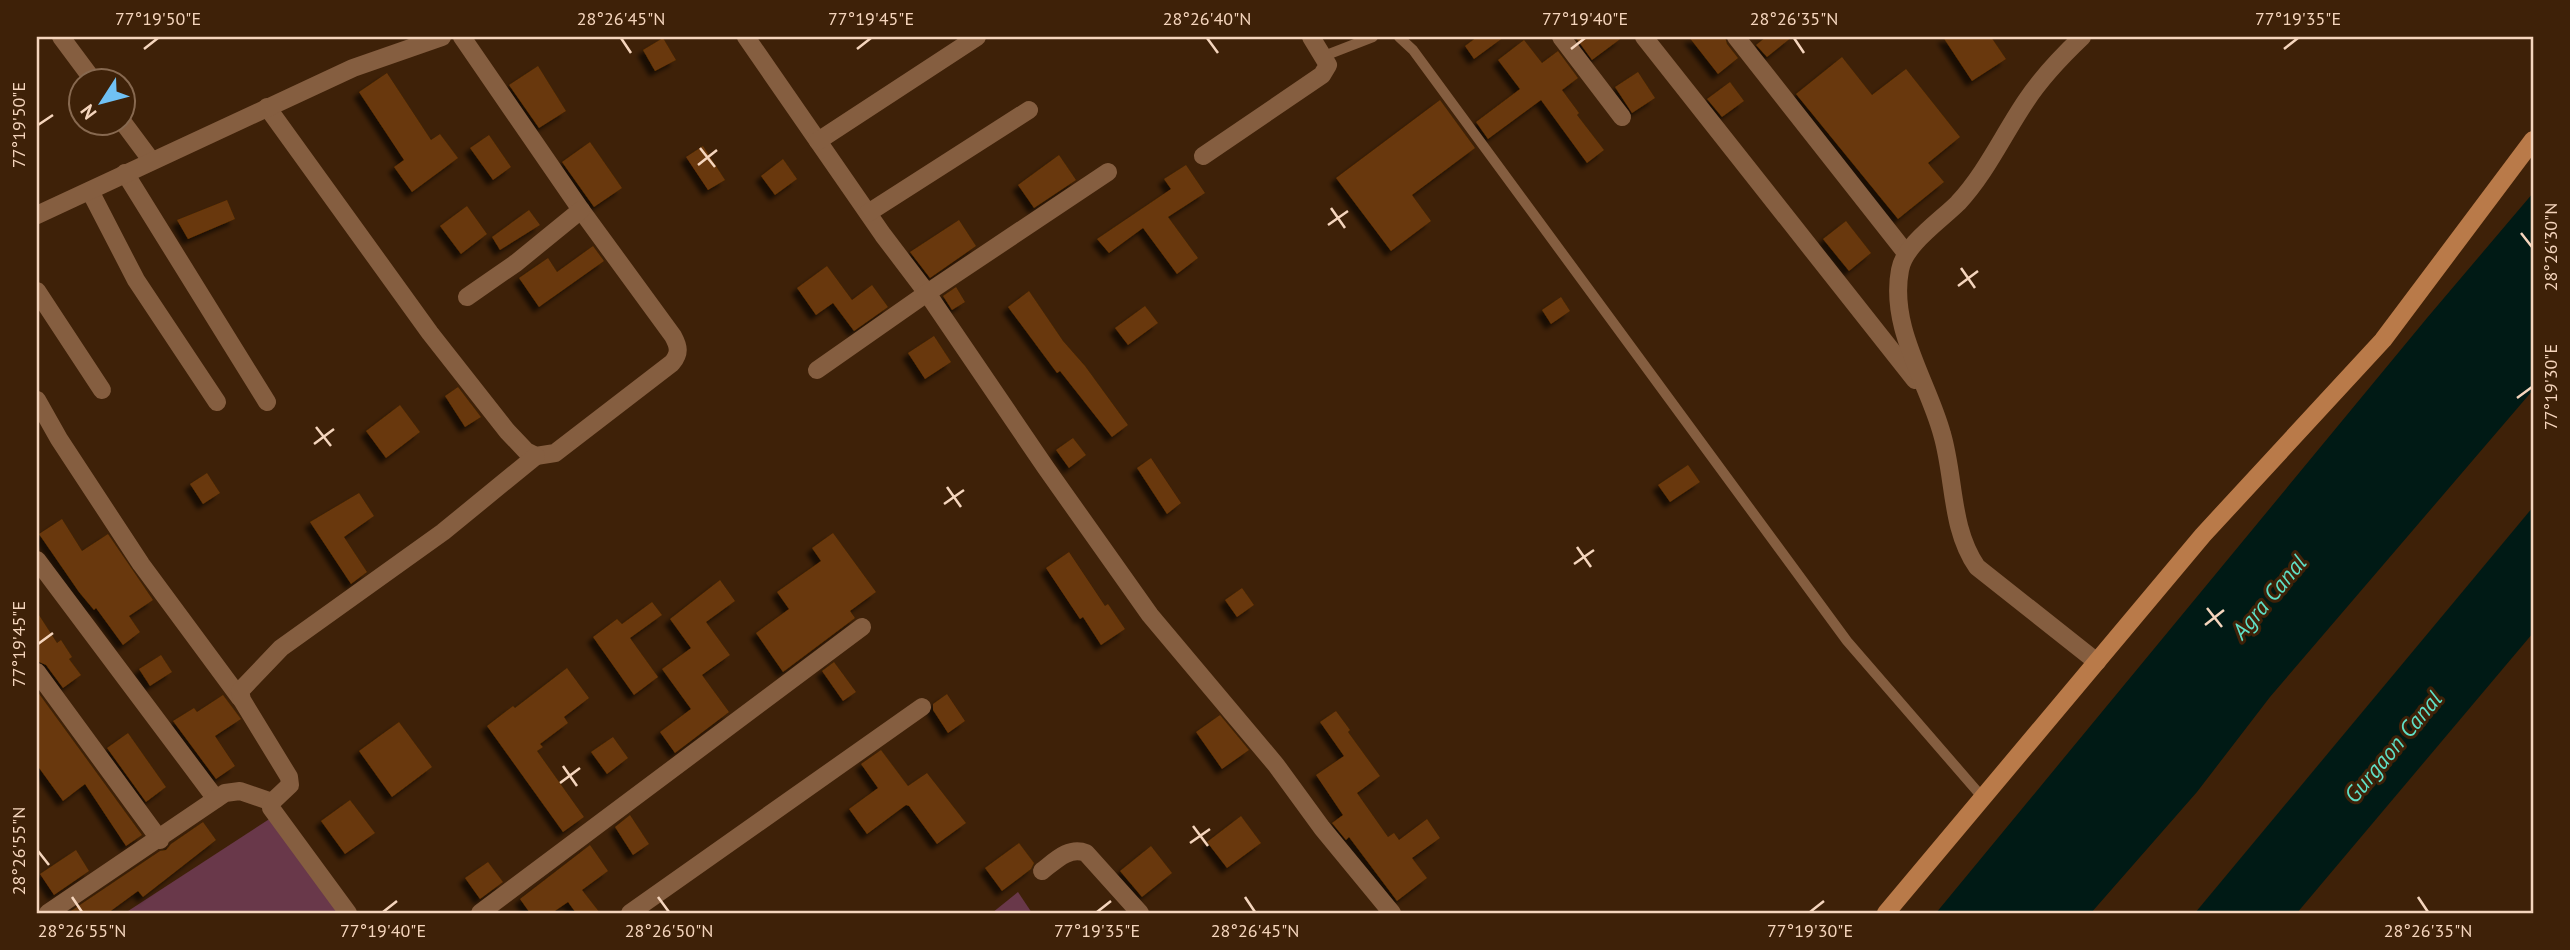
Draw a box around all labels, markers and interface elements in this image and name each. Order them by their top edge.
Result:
text: 77°19'50"E [115,7,201,30]
text: 28°26'45"N [577,7,665,30]
text: 77°19'45"E [828,7,914,30]
text: 28°26'40"N [1163,7,1251,30]
text: 77°19'40"E [1542,7,1628,30]
text: 28°26'35"N [1750,7,1838,30]
text: 77°19'35"E [2255,7,2341,30]
north arrow [66,66,136,136]
text: 77°19'50"E [7,82,30,168]
text: N [75,100,102,124]
text: 28°26'30"N [2539,203,2562,291]
text: 77°19'30"E [2539,344,2562,430]
water label: Agra Canal [2224,548,2312,646]
text: 77°19'45"E [7,601,30,687]
water label: Gurgaon Canal [2337,685,2448,809]
text: 28°26'55"N [7,807,30,895]
text: 28°26'55"N [38,919,126,942]
text: 77°19'40"E [340,919,426,942]
text: 28°26'50"N [625,919,713,942]
text: 77°19'35"E [1054,919,1140,942]
text: 28°26'45"N [1211,919,1299,942]
text: 77°19'30"E [1767,919,1853,942]
text: 28°26'35"N [2384,919,2472,942]

